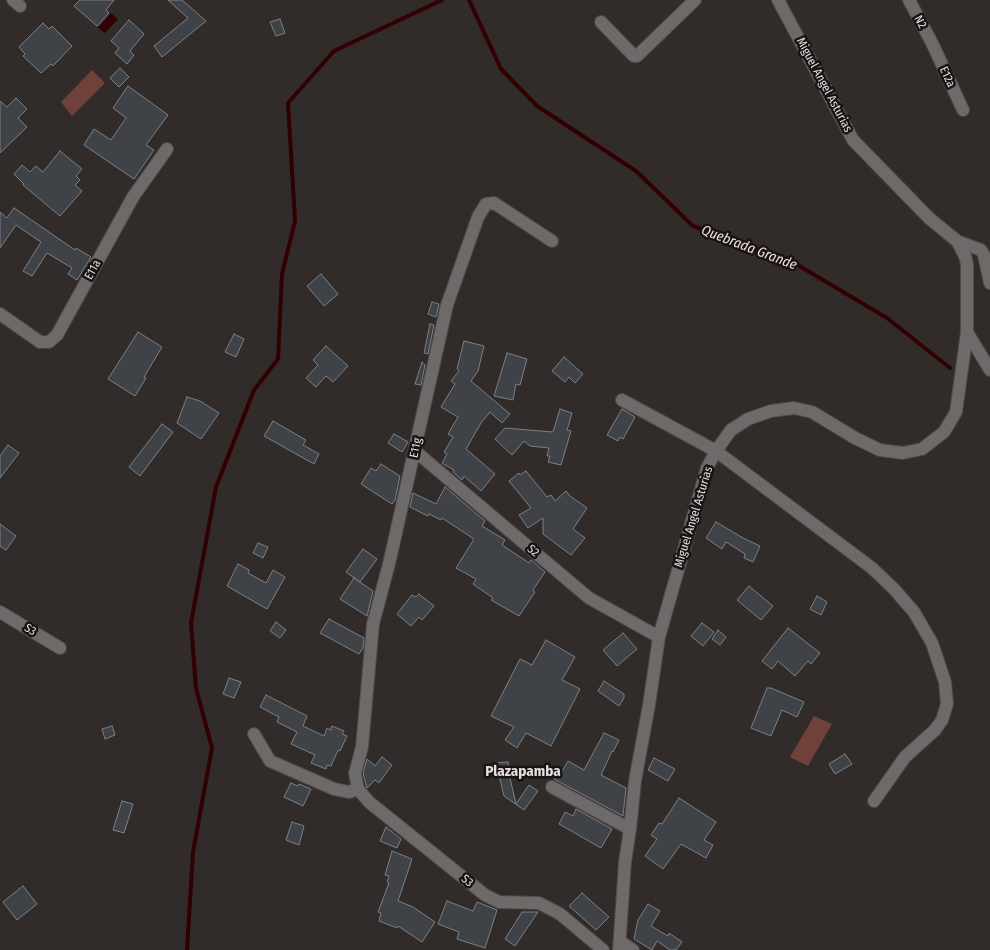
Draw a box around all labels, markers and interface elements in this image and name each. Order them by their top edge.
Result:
street label: N2 [911,13,929,31]
street label: Miguel Angel Asturias [793,35,855,135]
street label: E12a [936,64,958,90]
water label: Quebrada Grande [699,222,799,274]
street label: E11a [82,258,104,282]
street label: E11g [407,437,425,459]
street label: Miguel Angel Asturias [672,465,716,569]
street label: S2 [524,542,542,560]
street label: S3 [21,621,39,639]
district label: Plazapamba [485,763,561,781]
street label: S3 [458,872,476,890]

